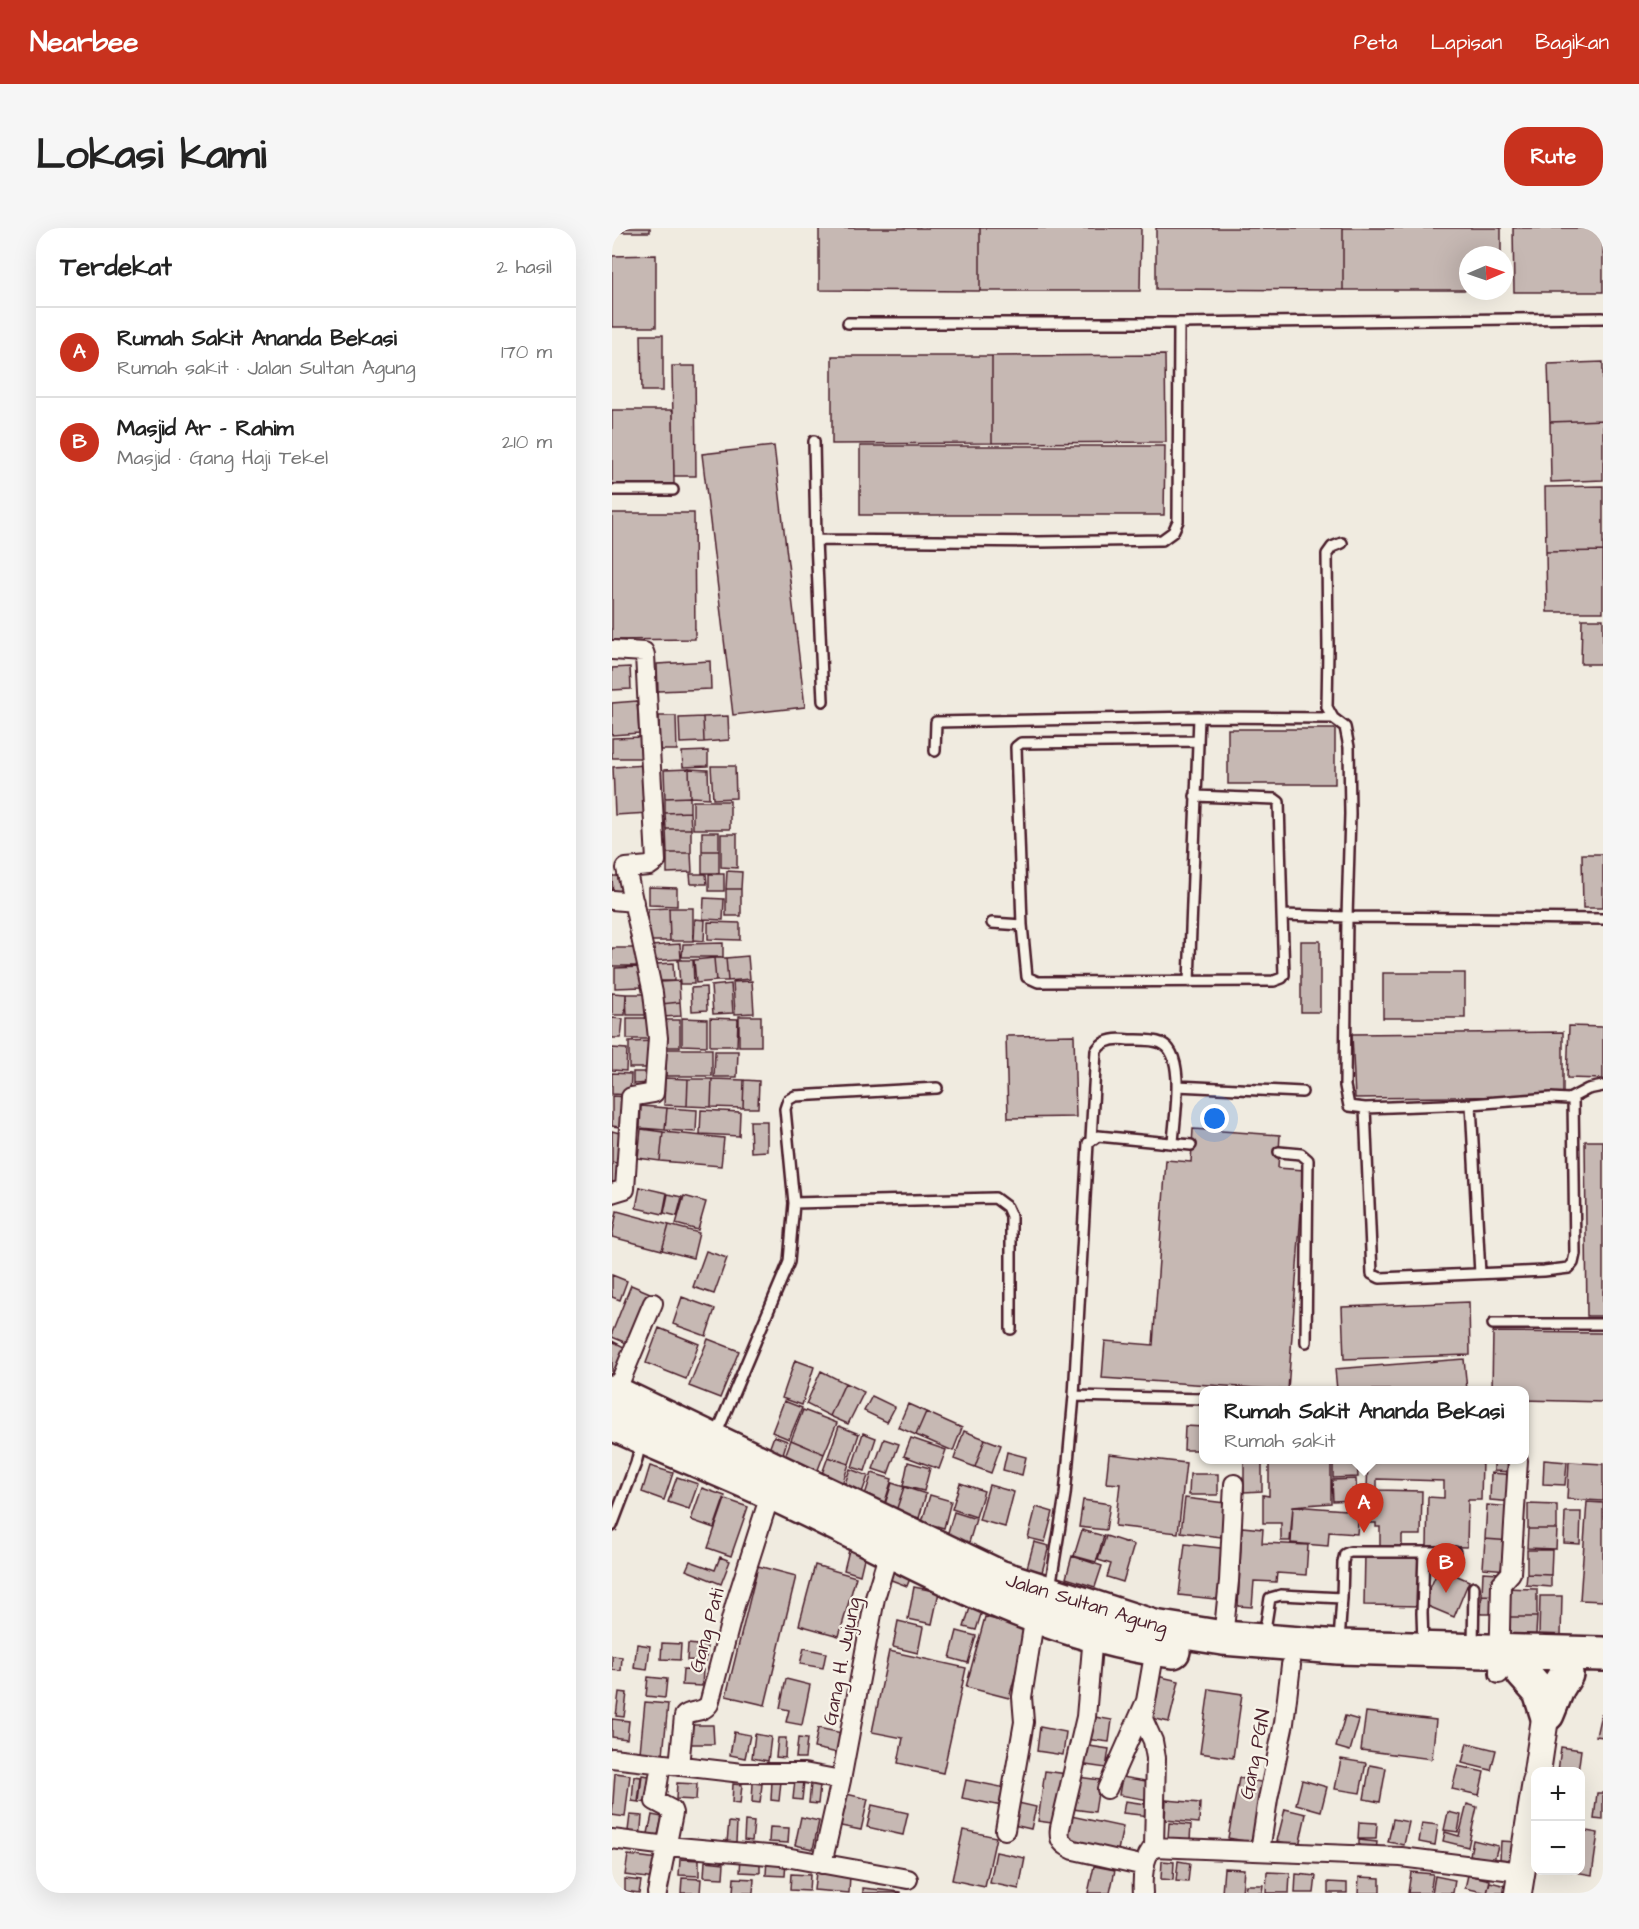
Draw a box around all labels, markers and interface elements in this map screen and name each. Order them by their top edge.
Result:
text: Nearbee [30,23,138,62]
text: Peta [1354,28,1397,57]
text: Lapisan [1430,28,1502,57]
text: Bagikan [1535,28,1609,57]
text: Lokasi kami [36,127,266,185]
button: Rute [1504,127,1603,186]
north arrow [1459,246,1513,300]
text: Terdekat [60,249,172,285]
text: 2 hasil [496,253,552,281]
text: Rumah Sakit Ananda Bekasi [117,323,397,354]
text: A [73,338,86,366]
text: 170 m [501,338,552,366]
text: Rumah sakit · Jalan Sultan Agung [117,354,416,382]
text: Masjid Ar - Rahim [117,413,294,444]
text: B [72,428,87,456]
text: 210 m [502,428,552,456]
text: Masjid · Gang Haji Tekel [117,444,328,472]
your location [1200,1104,1229,1133]
popup [1199,1386,1529,1464]
text: Rumah Sakit Ananda Bekasi [1224,1396,1504,1427]
text: Rumah sakit [1224,1427,1336,1455]
pin: A [1344,1484,1383,1533]
pin: B [1426,1544,1466,1593]
street label: Jalan Sultan Agung [1002,1566,1171,1643]
street label: Gang Pati [682,1585,733,1676]
street label: Gang H. Jujung [816,1595,869,1728]
street label: Gang PGN [1233,1707,1278,1802]
map controls [1531,1767,1585,1875]
button: + [1531,1767,1585,1821]
button: − [1531,1821,1585,1875]

